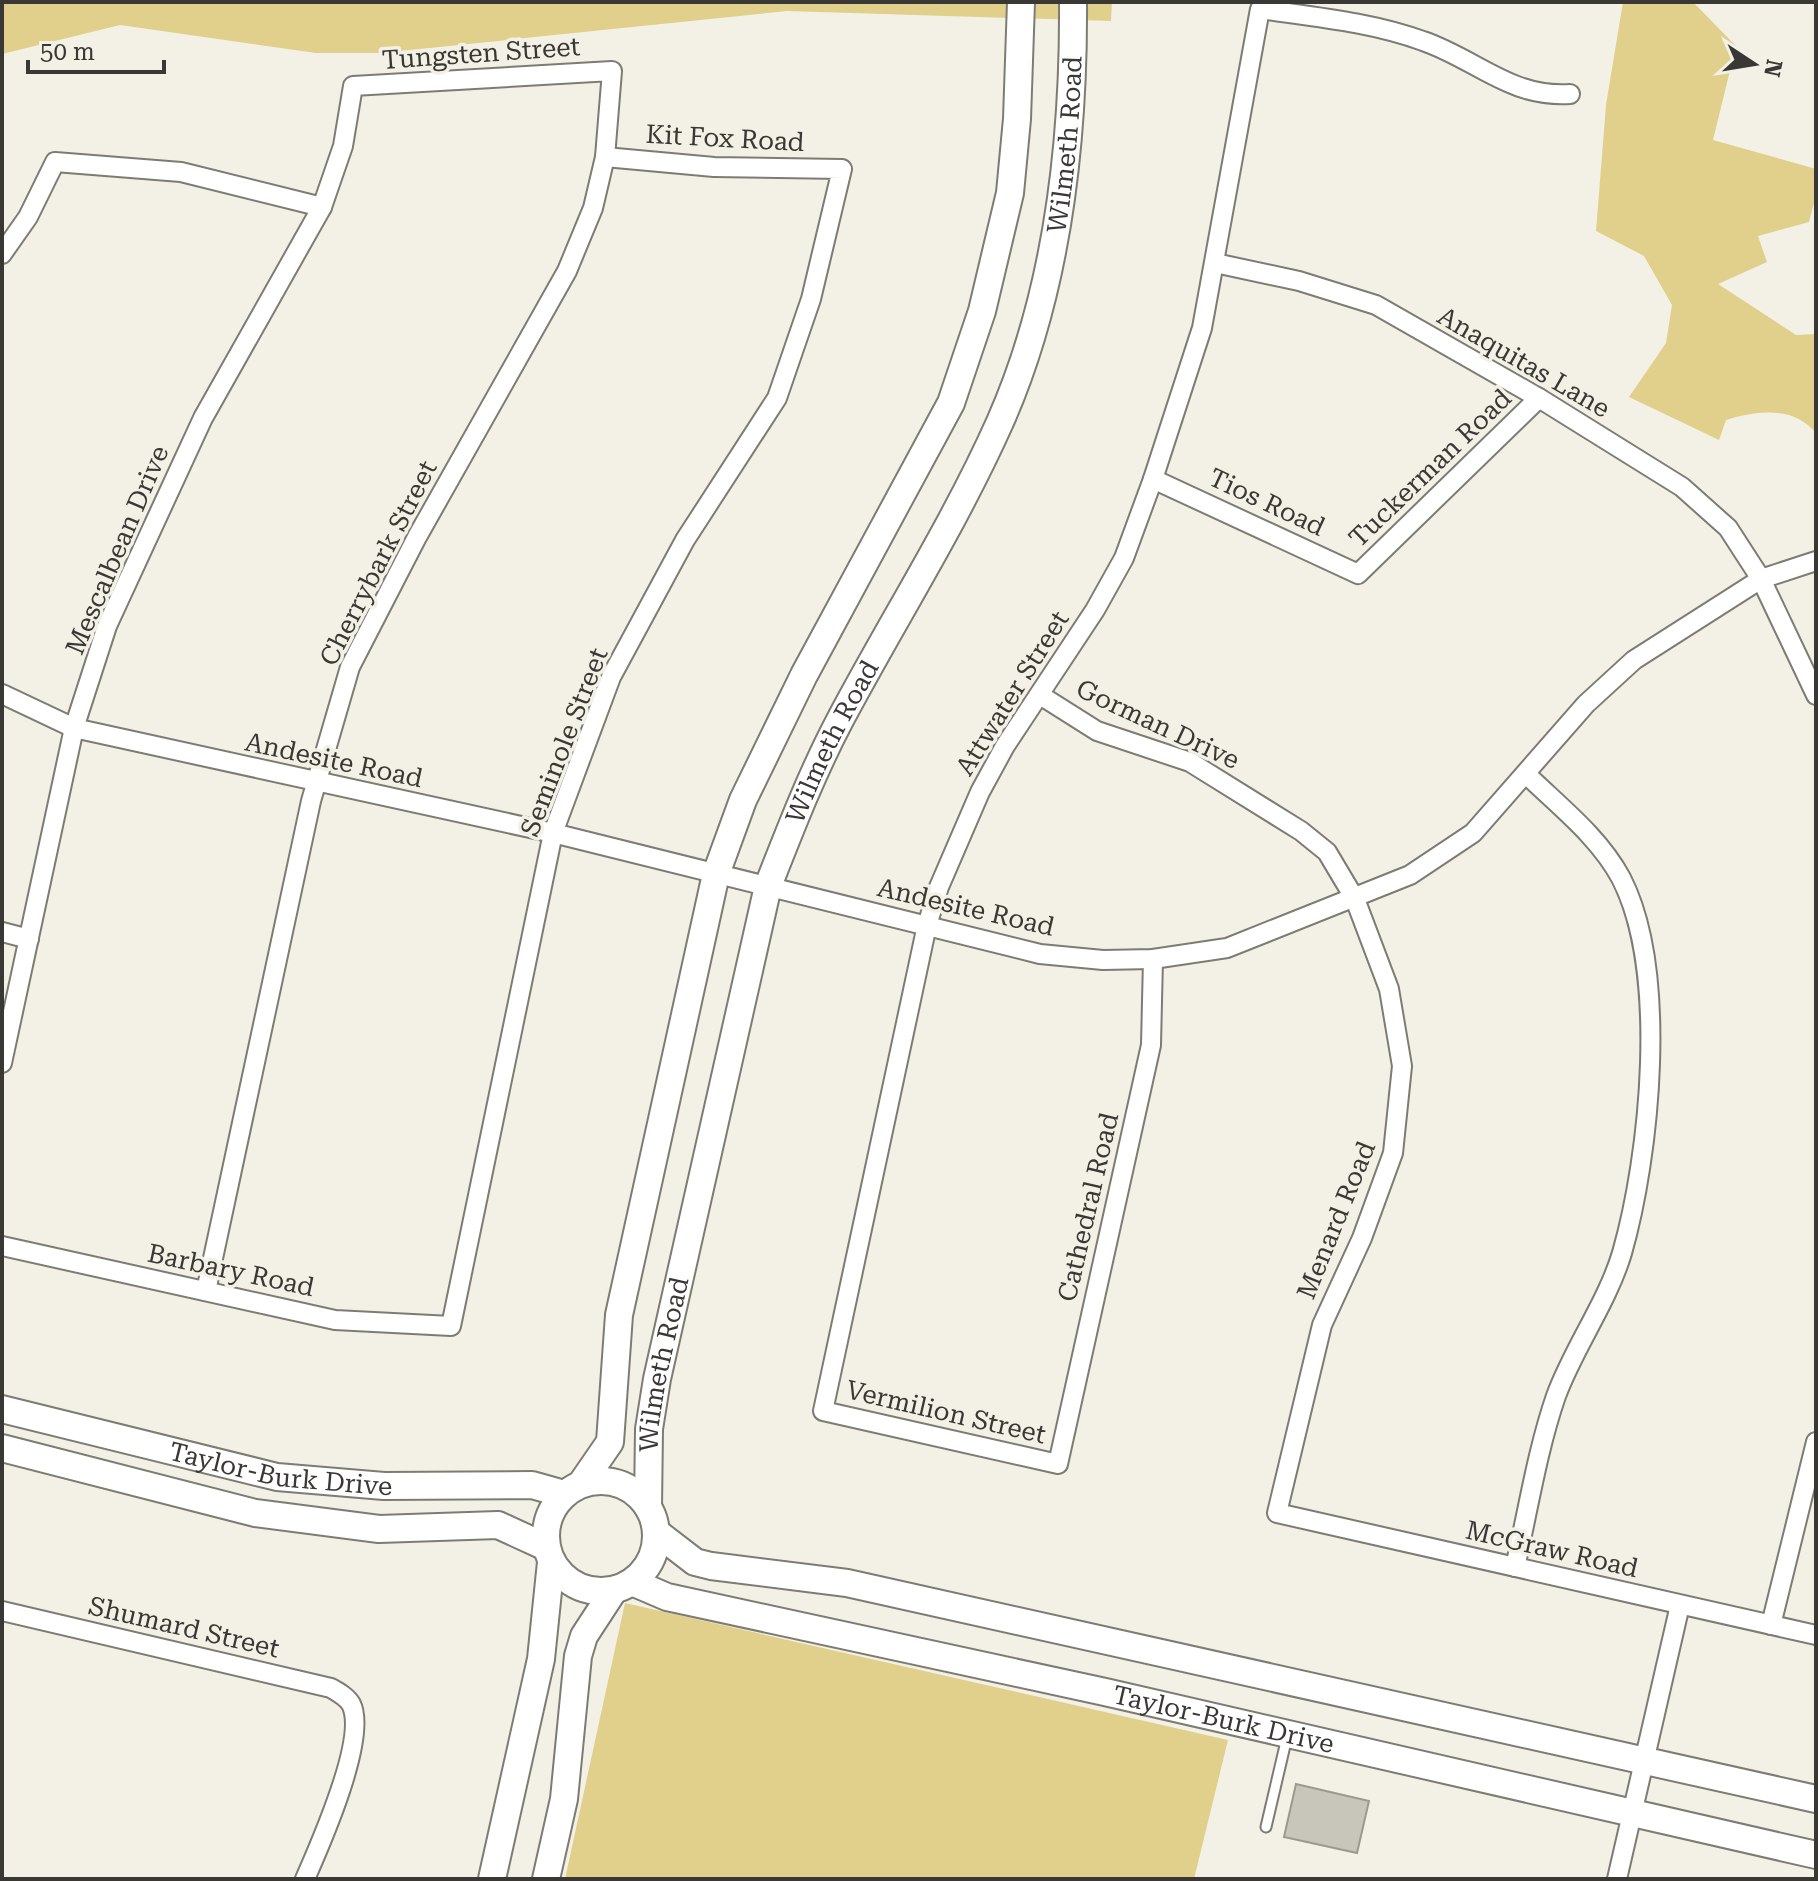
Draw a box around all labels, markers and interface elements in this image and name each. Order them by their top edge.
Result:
scale bar [28,24,164,74]
north arrow [1714,24,1794,104]
street label: Tungsten Street [381,31,581,75]
text: 50 m [40,38,95,66]
street label: Wilmeth Road [1041,55,1088,235]
text: N [1759,57,1787,79]
street label: Kit Fox Road [645,119,805,157]
street label: Anaquitas Lane [1433,301,1615,423]
street label: Tuckerman Road [1343,383,1517,553]
street label: Mescalbean Drive [59,441,175,659]
street label: Cherrybark Street [313,455,443,670]
street label: Tios Road [1204,462,1330,542]
street label: Attwater Street [949,605,1075,781]
street label: Seminole Street [514,643,614,840]
street label: Wilmeth Road [780,655,885,827]
street label: Gorman Drive [1072,673,1244,775]
street label: Andesite Road [243,727,426,794]
street label: Andesite Road [875,872,1058,942]
street label: Cathedral Road [1052,1109,1124,1304]
street label: Menard Road [1291,1137,1381,1303]
street label: Barbary Road [145,1238,317,1302]
street label: Wilmeth Road [634,1274,695,1452]
street label: Vermilion Street [843,1374,1049,1450]
street label: Taylor-Burk Drive [166,1436,392,1501]
street label: McGraw Road [1463,1515,1641,1583]
street label: Shumard Street [86,1590,283,1664]
street label: Taylor-Burk Drive [1110,1679,1337,1759]

